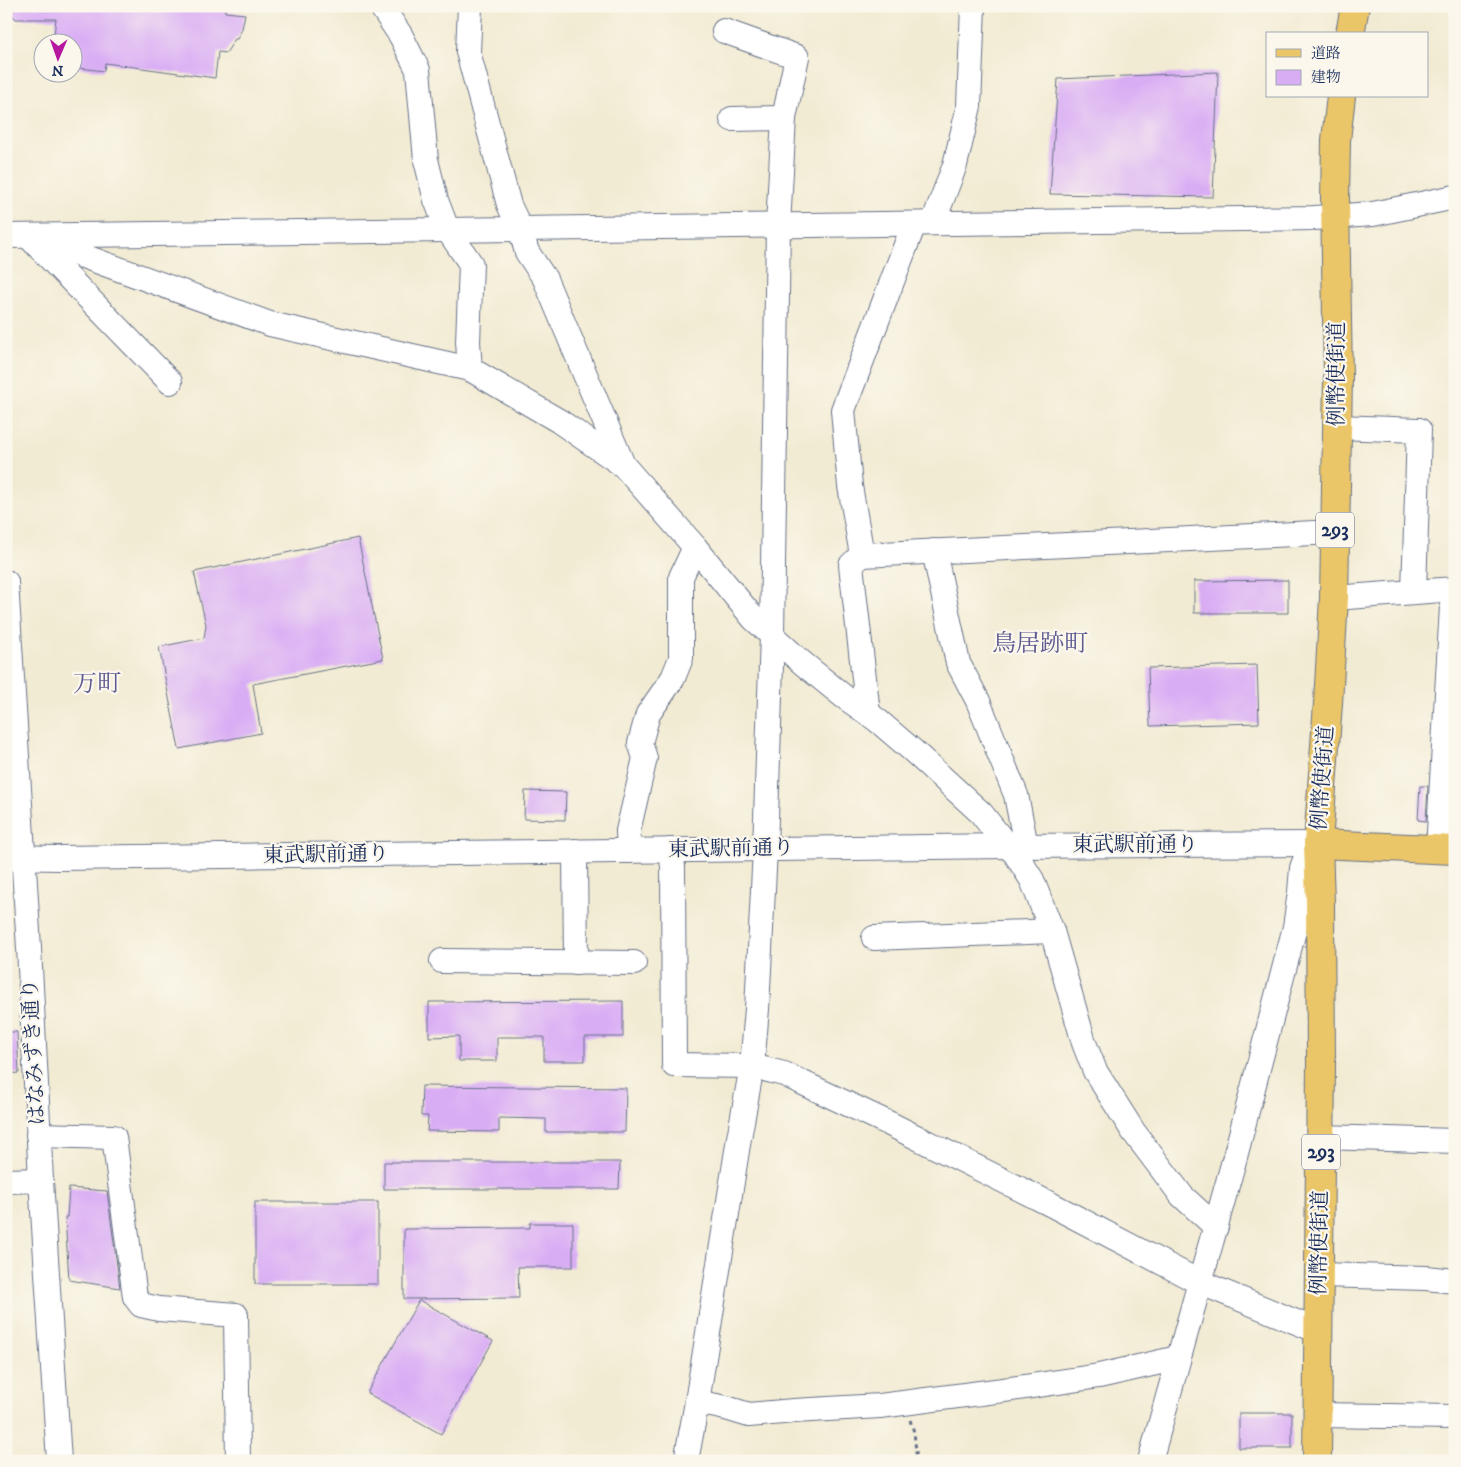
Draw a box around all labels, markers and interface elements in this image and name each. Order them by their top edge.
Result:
north arrow [32,32,82,82]
legend [1266,32,1428,98]
text: 道路 [1311,44,1341,63]
text: N [51,61,64,79]
text: 建物 [1311,68,1341,87]
street label: 例幣使街道 [1324,322,1350,427]
road number: 293 [1316,512,1354,548]
district label: 鳥居跡町 [992,629,1088,659]
district label: 万町 [73,669,121,699]
street label: 例幣使街道 [1306,725,1340,831]
street label: 東武駅前通り [1072,832,1198,858]
street label: 東武駅前通り [668,835,794,863]
street label: 東武駅前通り [263,841,389,869]
street label: はなみずき通り [17,978,51,1126]
road number: 293 [1302,1134,1340,1170]
street label: 例幣使街道 [1306,1190,1334,1296]

